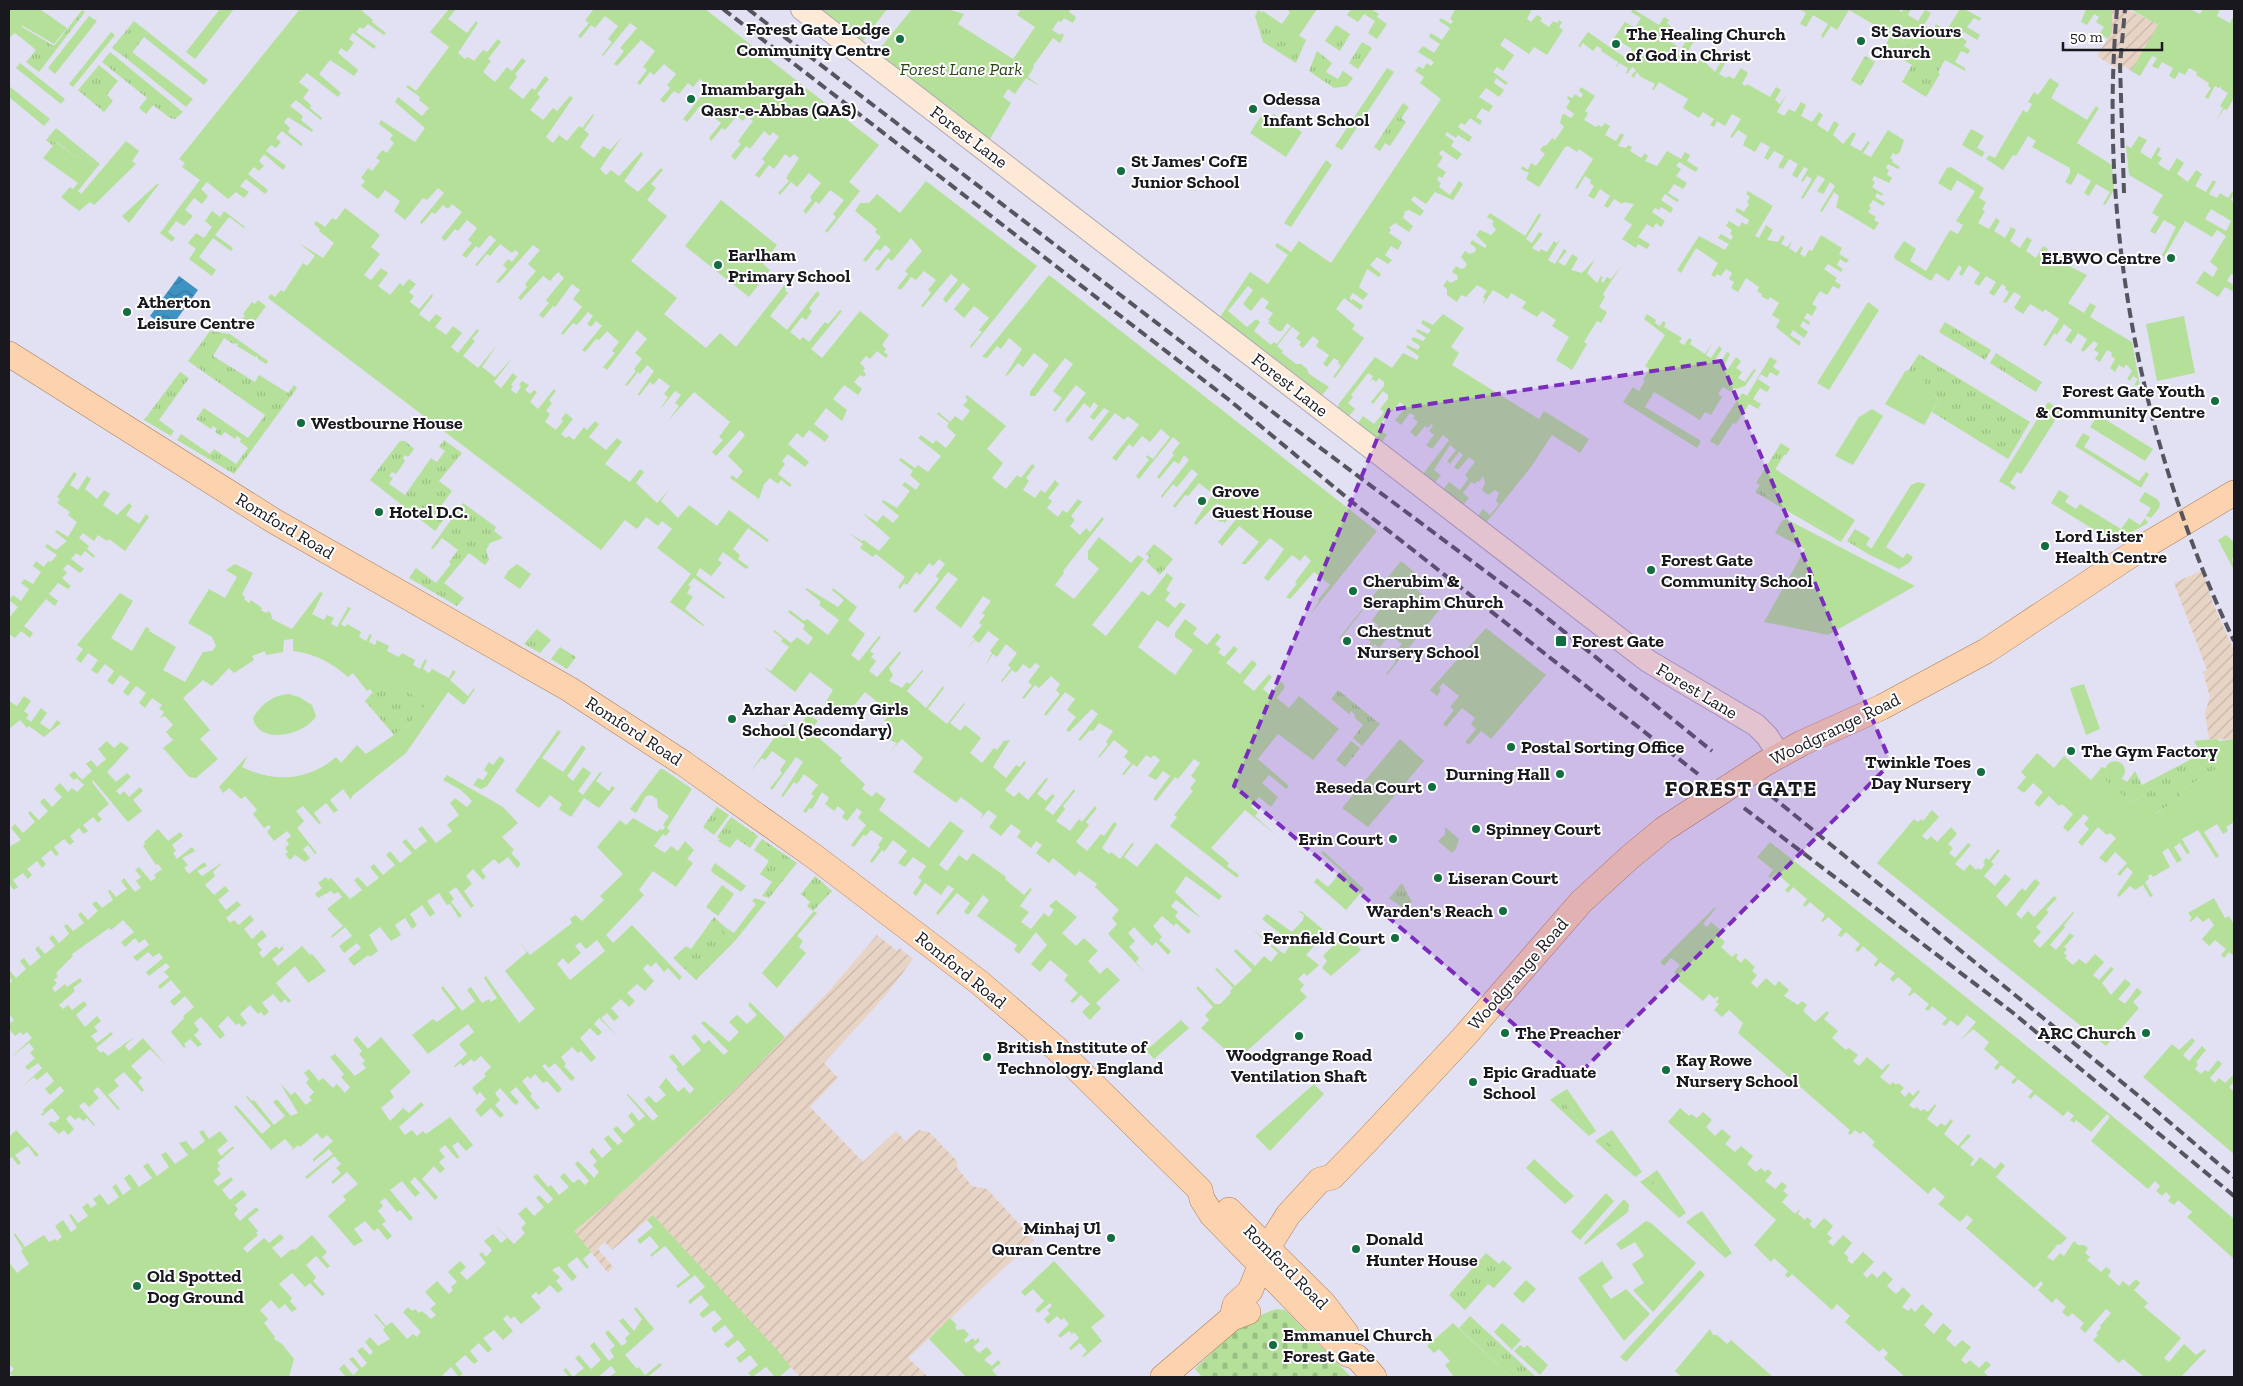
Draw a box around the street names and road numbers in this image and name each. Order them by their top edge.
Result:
street label: Forest Lane [926,101,1012,173]
street label: Forest Lane [1247,348,1333,422]
street label: Romford Road [232,488,338,564]
street label: Forest Lane [1652,658,1742,724]
street label: Woodgrange Road [1766,688,1904,770]
street label: Romford Road [582,692,687,770]
street label: Woodgrange Road [1463,913,1573,1035]
street label: Romford Road [911,927,1011,1013]
street label: Romford Road [1239,1220,1333,1314]

